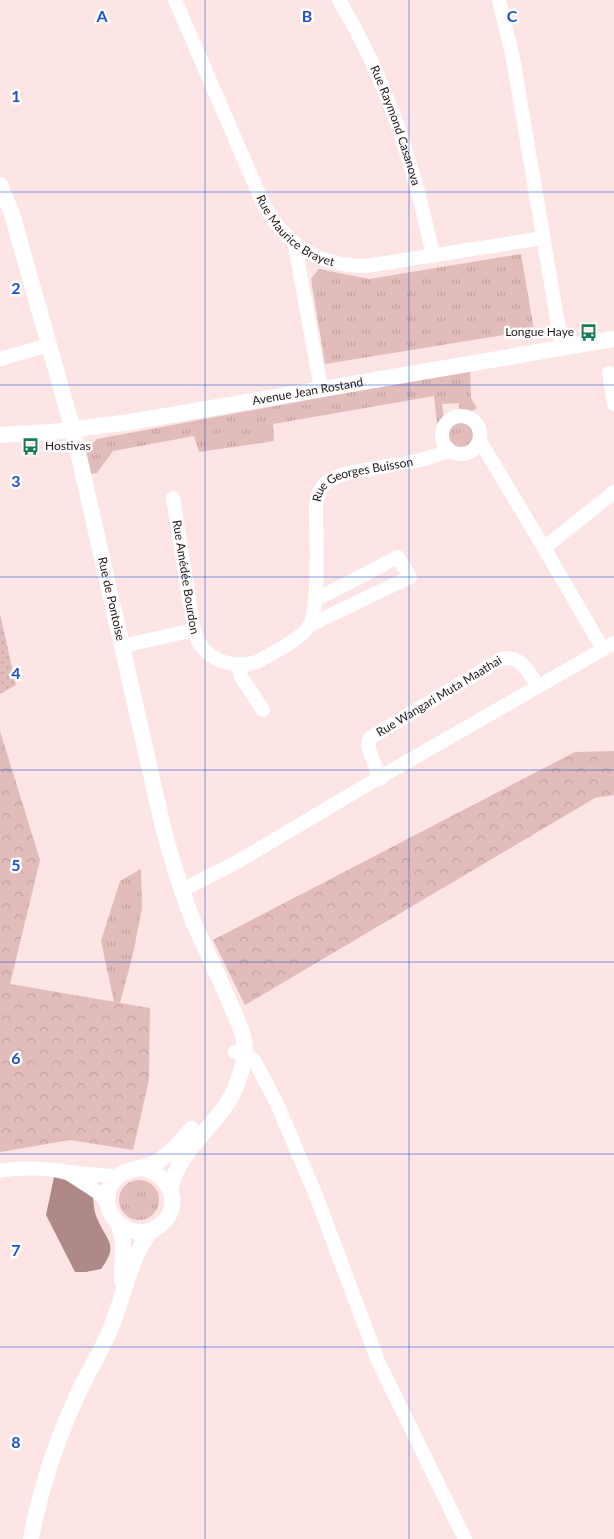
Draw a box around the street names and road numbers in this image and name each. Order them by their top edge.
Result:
street label: Rue Raymond Casanova [367,63,424,187]
street label: Rue Maurice Brayet [253,192,337,269]
street label: Avenue Jean Rostand [251,374,364,408]
street label: Rue Georges Buisson [309,454,414,503]
street label: Rue Amédée Bourdon [170,519,203,636]
street label: Rue de Pontoise [95,555,129,642]
street label: Rue Wangari Muta Maathai [373,652,504,740]

